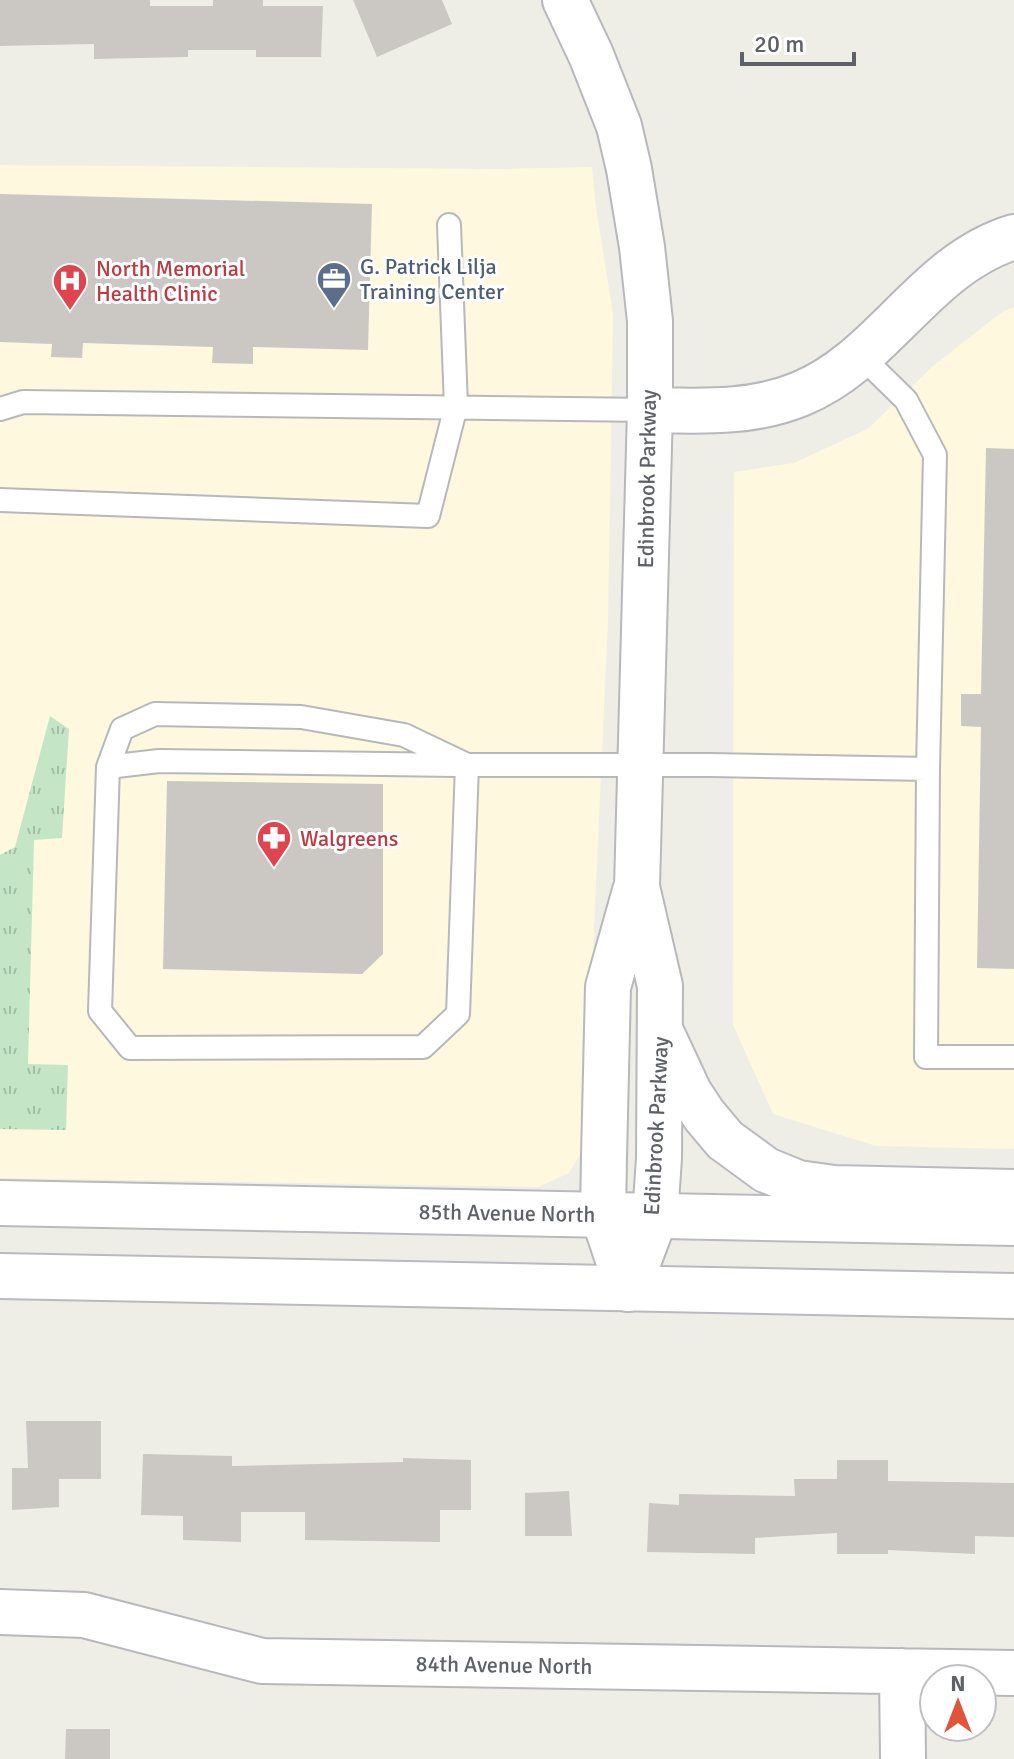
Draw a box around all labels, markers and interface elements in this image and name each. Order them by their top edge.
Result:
scale bar [742,16,854,66]
text: 20 m [754,29,804,59]
place label: G. Patrick Lilja Training Center [360,253,504,305]
place label: North Memorial Health Clinic [96,255,245,307]
office icon: G. Patrick Lilja Training Center [315,260,353,310]
hospital icon: North Memorial Health Clinic [51,262,89,312]
street label: Edinbrook Parkway [632,389,662,569]
pharmacy icon: Walgreens [255,819,293,869]
place label: Walgreens [300,825,398,852]
street label: Edinbrook Parkway [638,1035,674,1216]
street label: 85th Avenue North [418,1198,596,1228]
street label: 84th Avenue North [415,1650,593,1680]
north arrow [918,1663,998,1743]
text: N [950,1670,966,1697]

